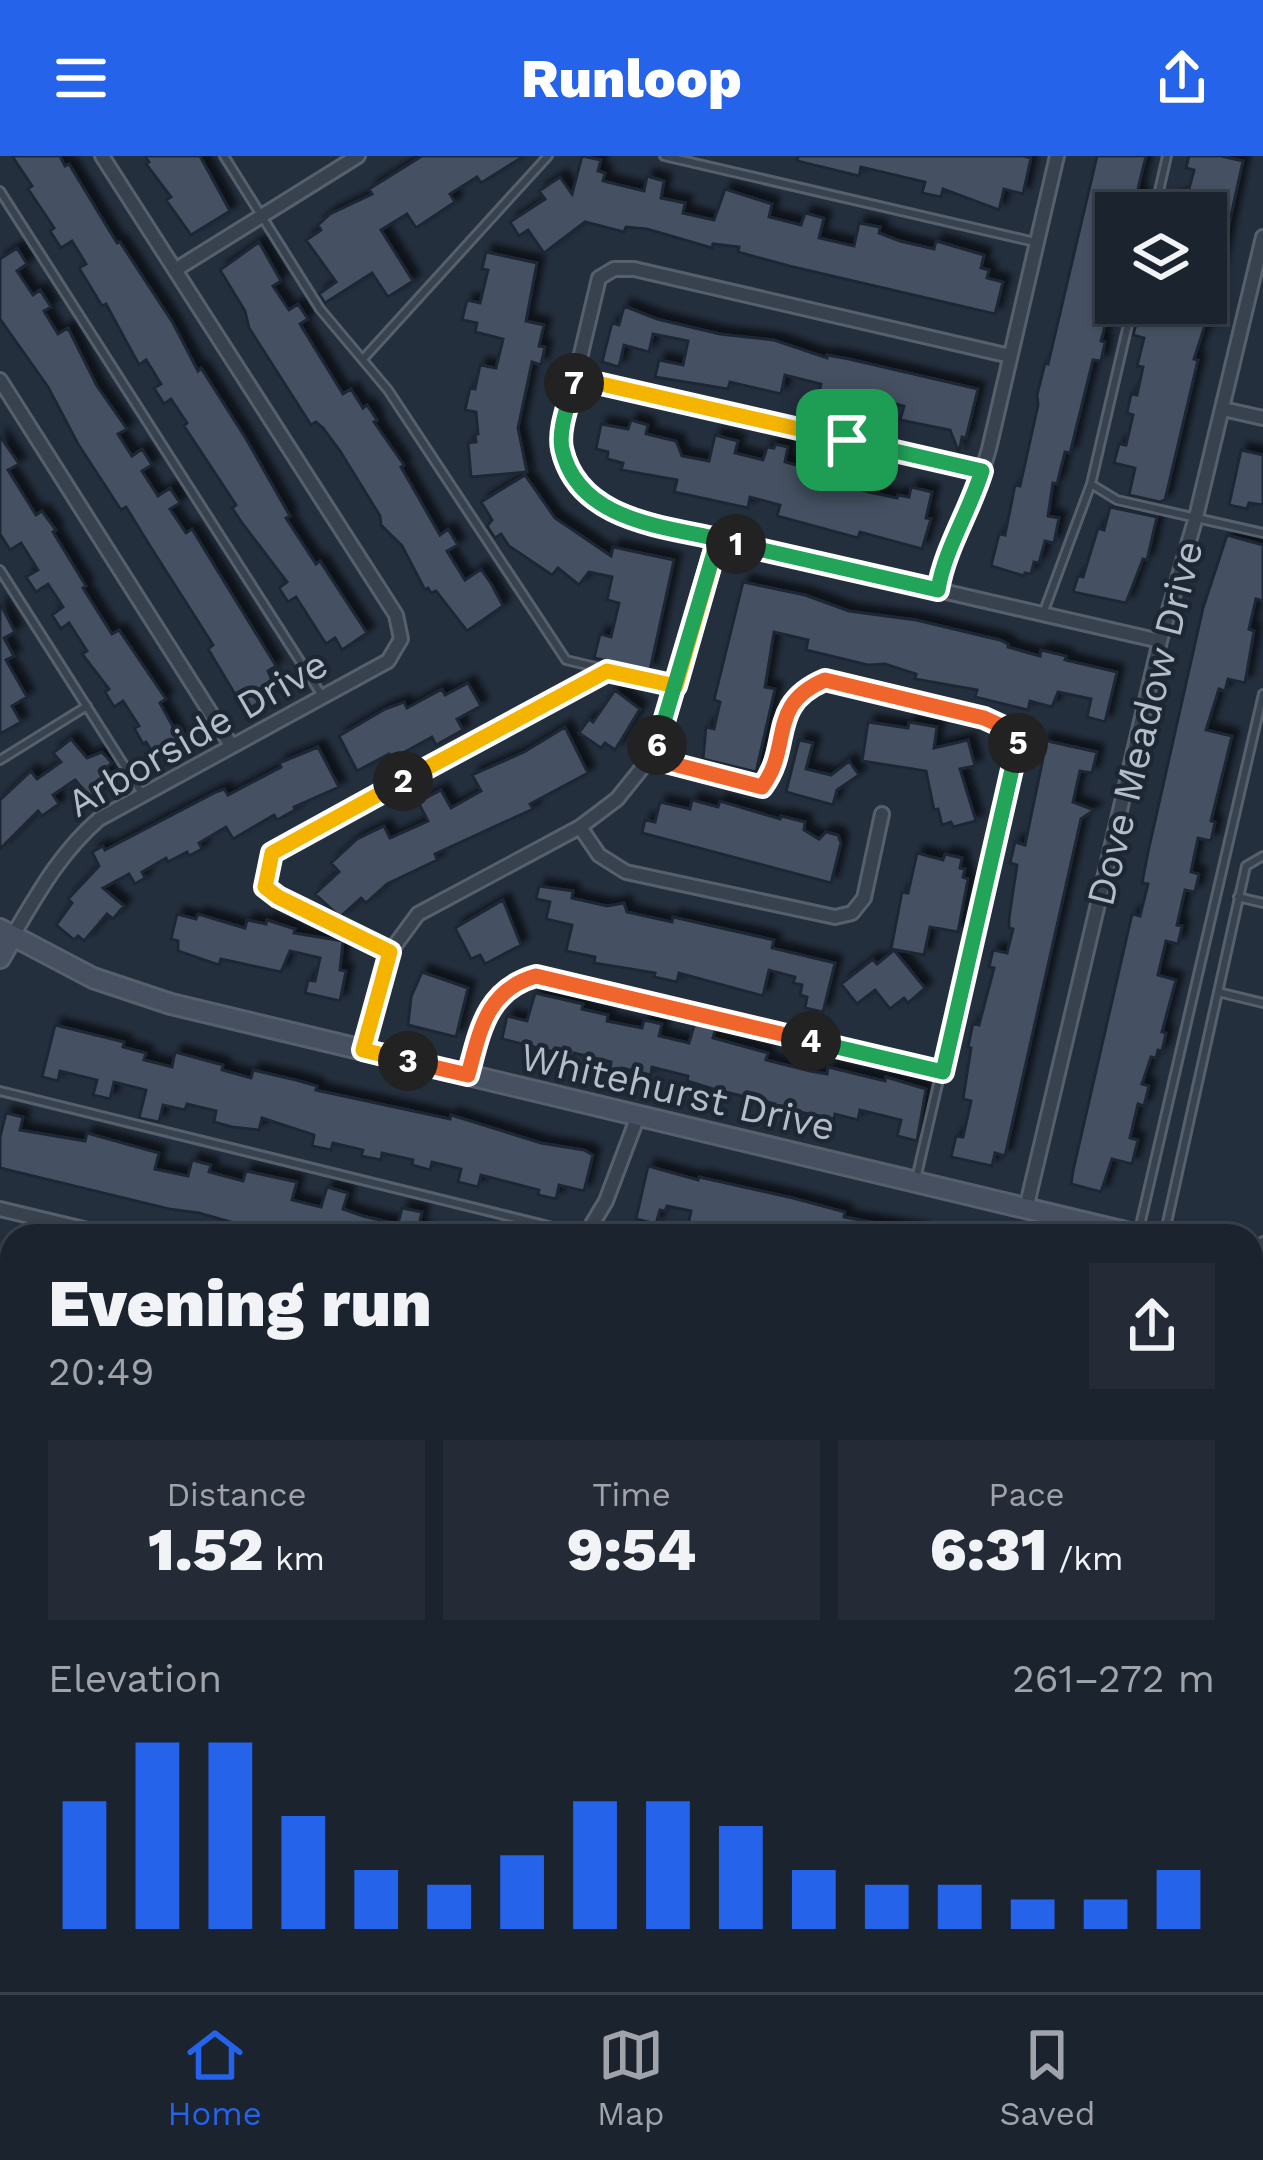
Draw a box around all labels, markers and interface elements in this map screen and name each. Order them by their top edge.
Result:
icon: menu [48,45,114,111]
icon: share [1149,45,1215,111]
text: Runloop [521,47,742,110]
map controls [1095,192,1227,324]
button: layers [1095,192,1227,324]
pin: 7 [544,353,604,413]
text: 7 [564,363,584,402]
pin [796,389,898,491]
icon: arrive [814,407,880,473]
pin: 1 [706,514,766,574]
text: 1 [729,524,743,563]
street label: Dove Meadow Drive [1077,536,1212,910]
street label: Arborside Drive [59,641,335,826]
pin: 5 [988,713,1048,773]
pin: 6 [627,715,687,775]
text: 5 [1008,723,1028,762]
text: 6 [647,725,667,764]
pin: 2 [373,751,433,811]
text: 2 [393,761,413,800]
pin: 4 [781,1011,841,1071]
text: 4 [800,1021,822,1060]
pin: 3 [378,1031,438,1091]
street label: Whitehurst Drive [516,1033,839,1150]
text: 3 [398,1041,418,1080]
button: share [1089,1263,1215,1389]
text: Evening run [48,1265,432,1342]
text: 20:49 [48,1349,154,1394]
text: Distance [166,1475,307,1514]
text: Time [592,1475,671,1514]
text: Pace [988,1475,1065,1514]
text: 1.52 [148,1514,264,1585]
text: 9:54 [567,1514,696,1585]
text: 6:31 [930,1514,1048,1585]
text: km [264,1539,325,1578]
text: /km [1048,1539,1123,1578]
text: Elevation [48,1656,222,1701]
text: 261–272 m [1012,1656,1215,1701]
tab: Home [168,2022,262,2133]
tab: Map [597,2022,664,2133]
tab: Saved [1000,2022,1095,2133]

